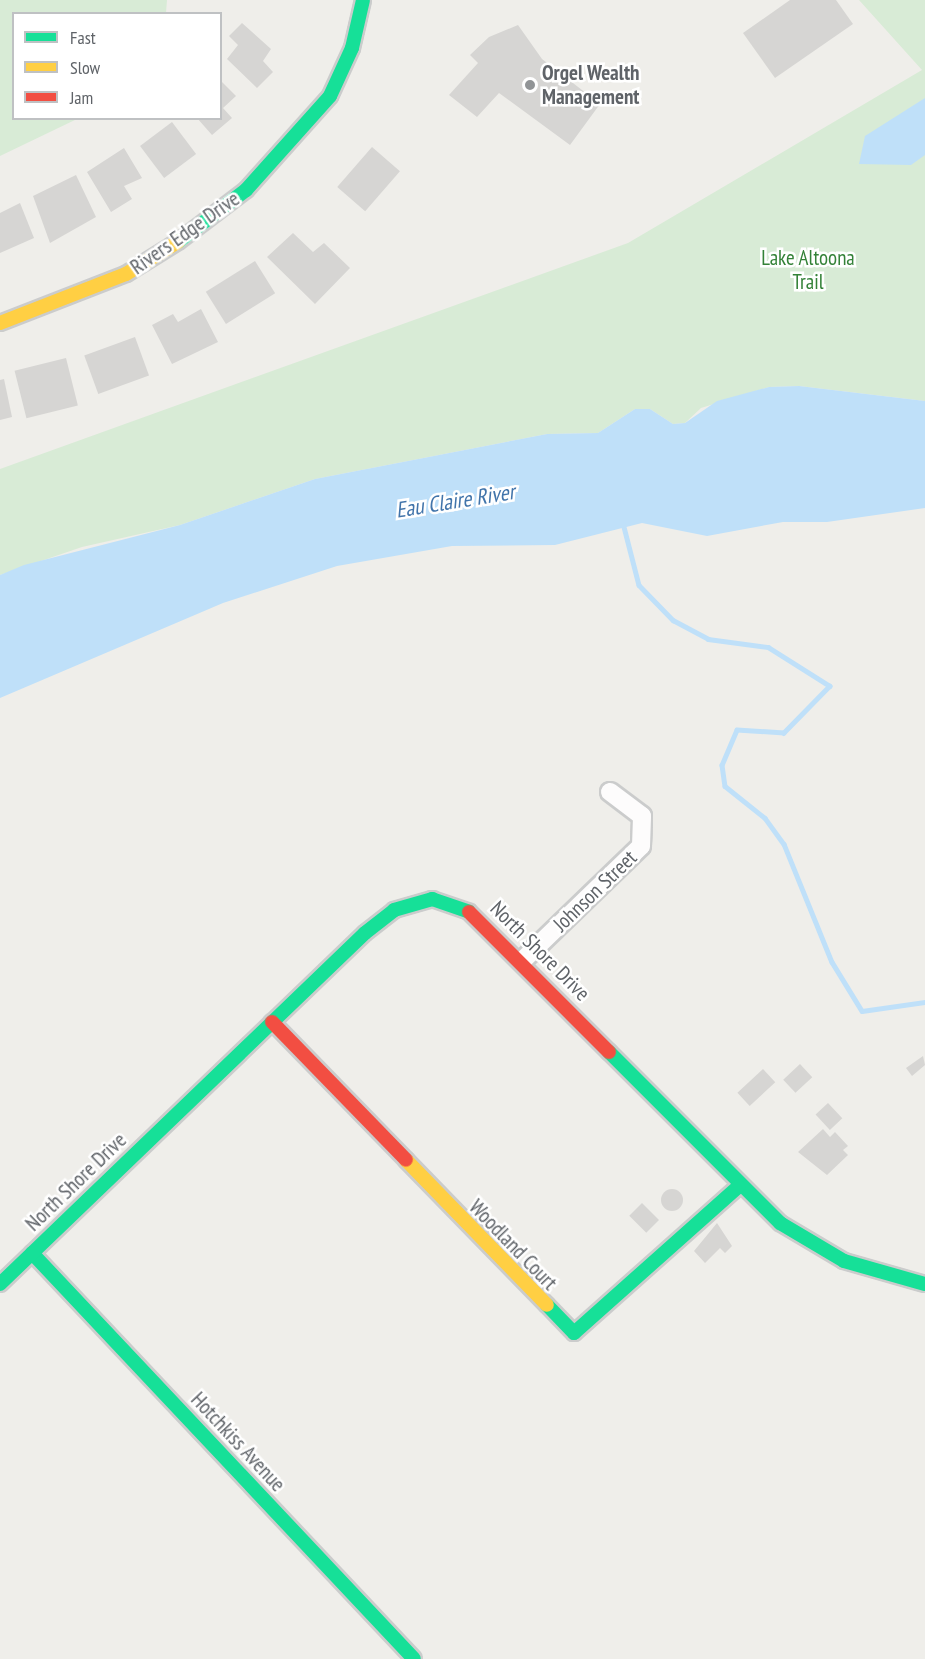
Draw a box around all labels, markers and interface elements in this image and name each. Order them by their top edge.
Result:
legend [12,12,222,120]
text: Fast [70,26,96,49]
text: Slow [70,56,100,79]
place label: Orgel Wealth Management [542,60,640,110]
marker: Orgel Wealth Management [523,78,537,92]
text: Jam [70,86,93,109]
street label: Rivers Edge Drive [126,186,244,280]
park label: Lake Altoona Trail [761,245,855,295]
water label: Eau Claire River [394,479,516,523]
street label: Johnson Street [548,845,642,937]
street label: North Shore Drive [485,896,595,1006]
street label: North Shore Drive [20,1128,132,1236]
street label: Woodland Court [464,1195,562,1295]
street label: Hotchkiss Avenue [185,1387,291,1497]

